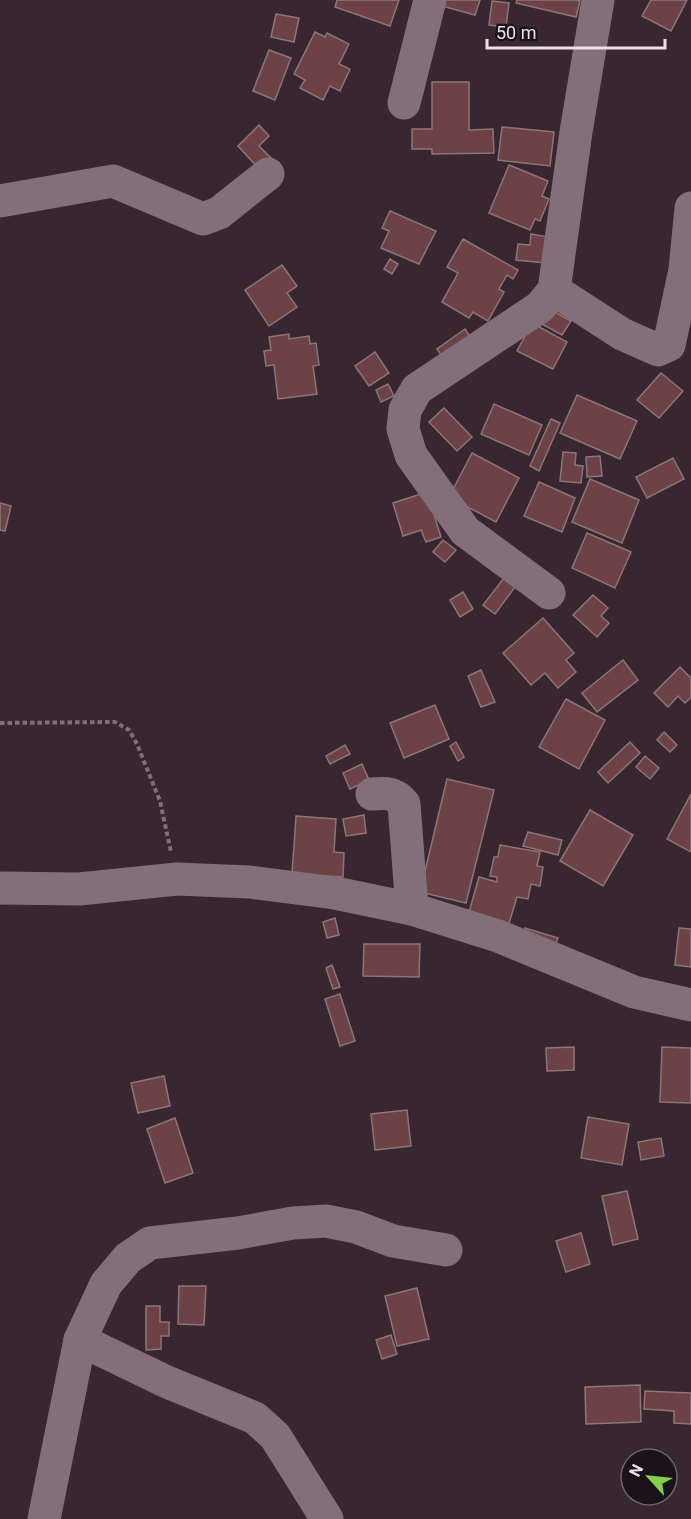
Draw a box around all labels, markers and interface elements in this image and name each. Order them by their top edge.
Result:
scale bar [487,12,666,50]
text: 50 m [496,22,536,43]
north arrow [619,1447,679,1507]
text: N [625,1461,647,1480]

